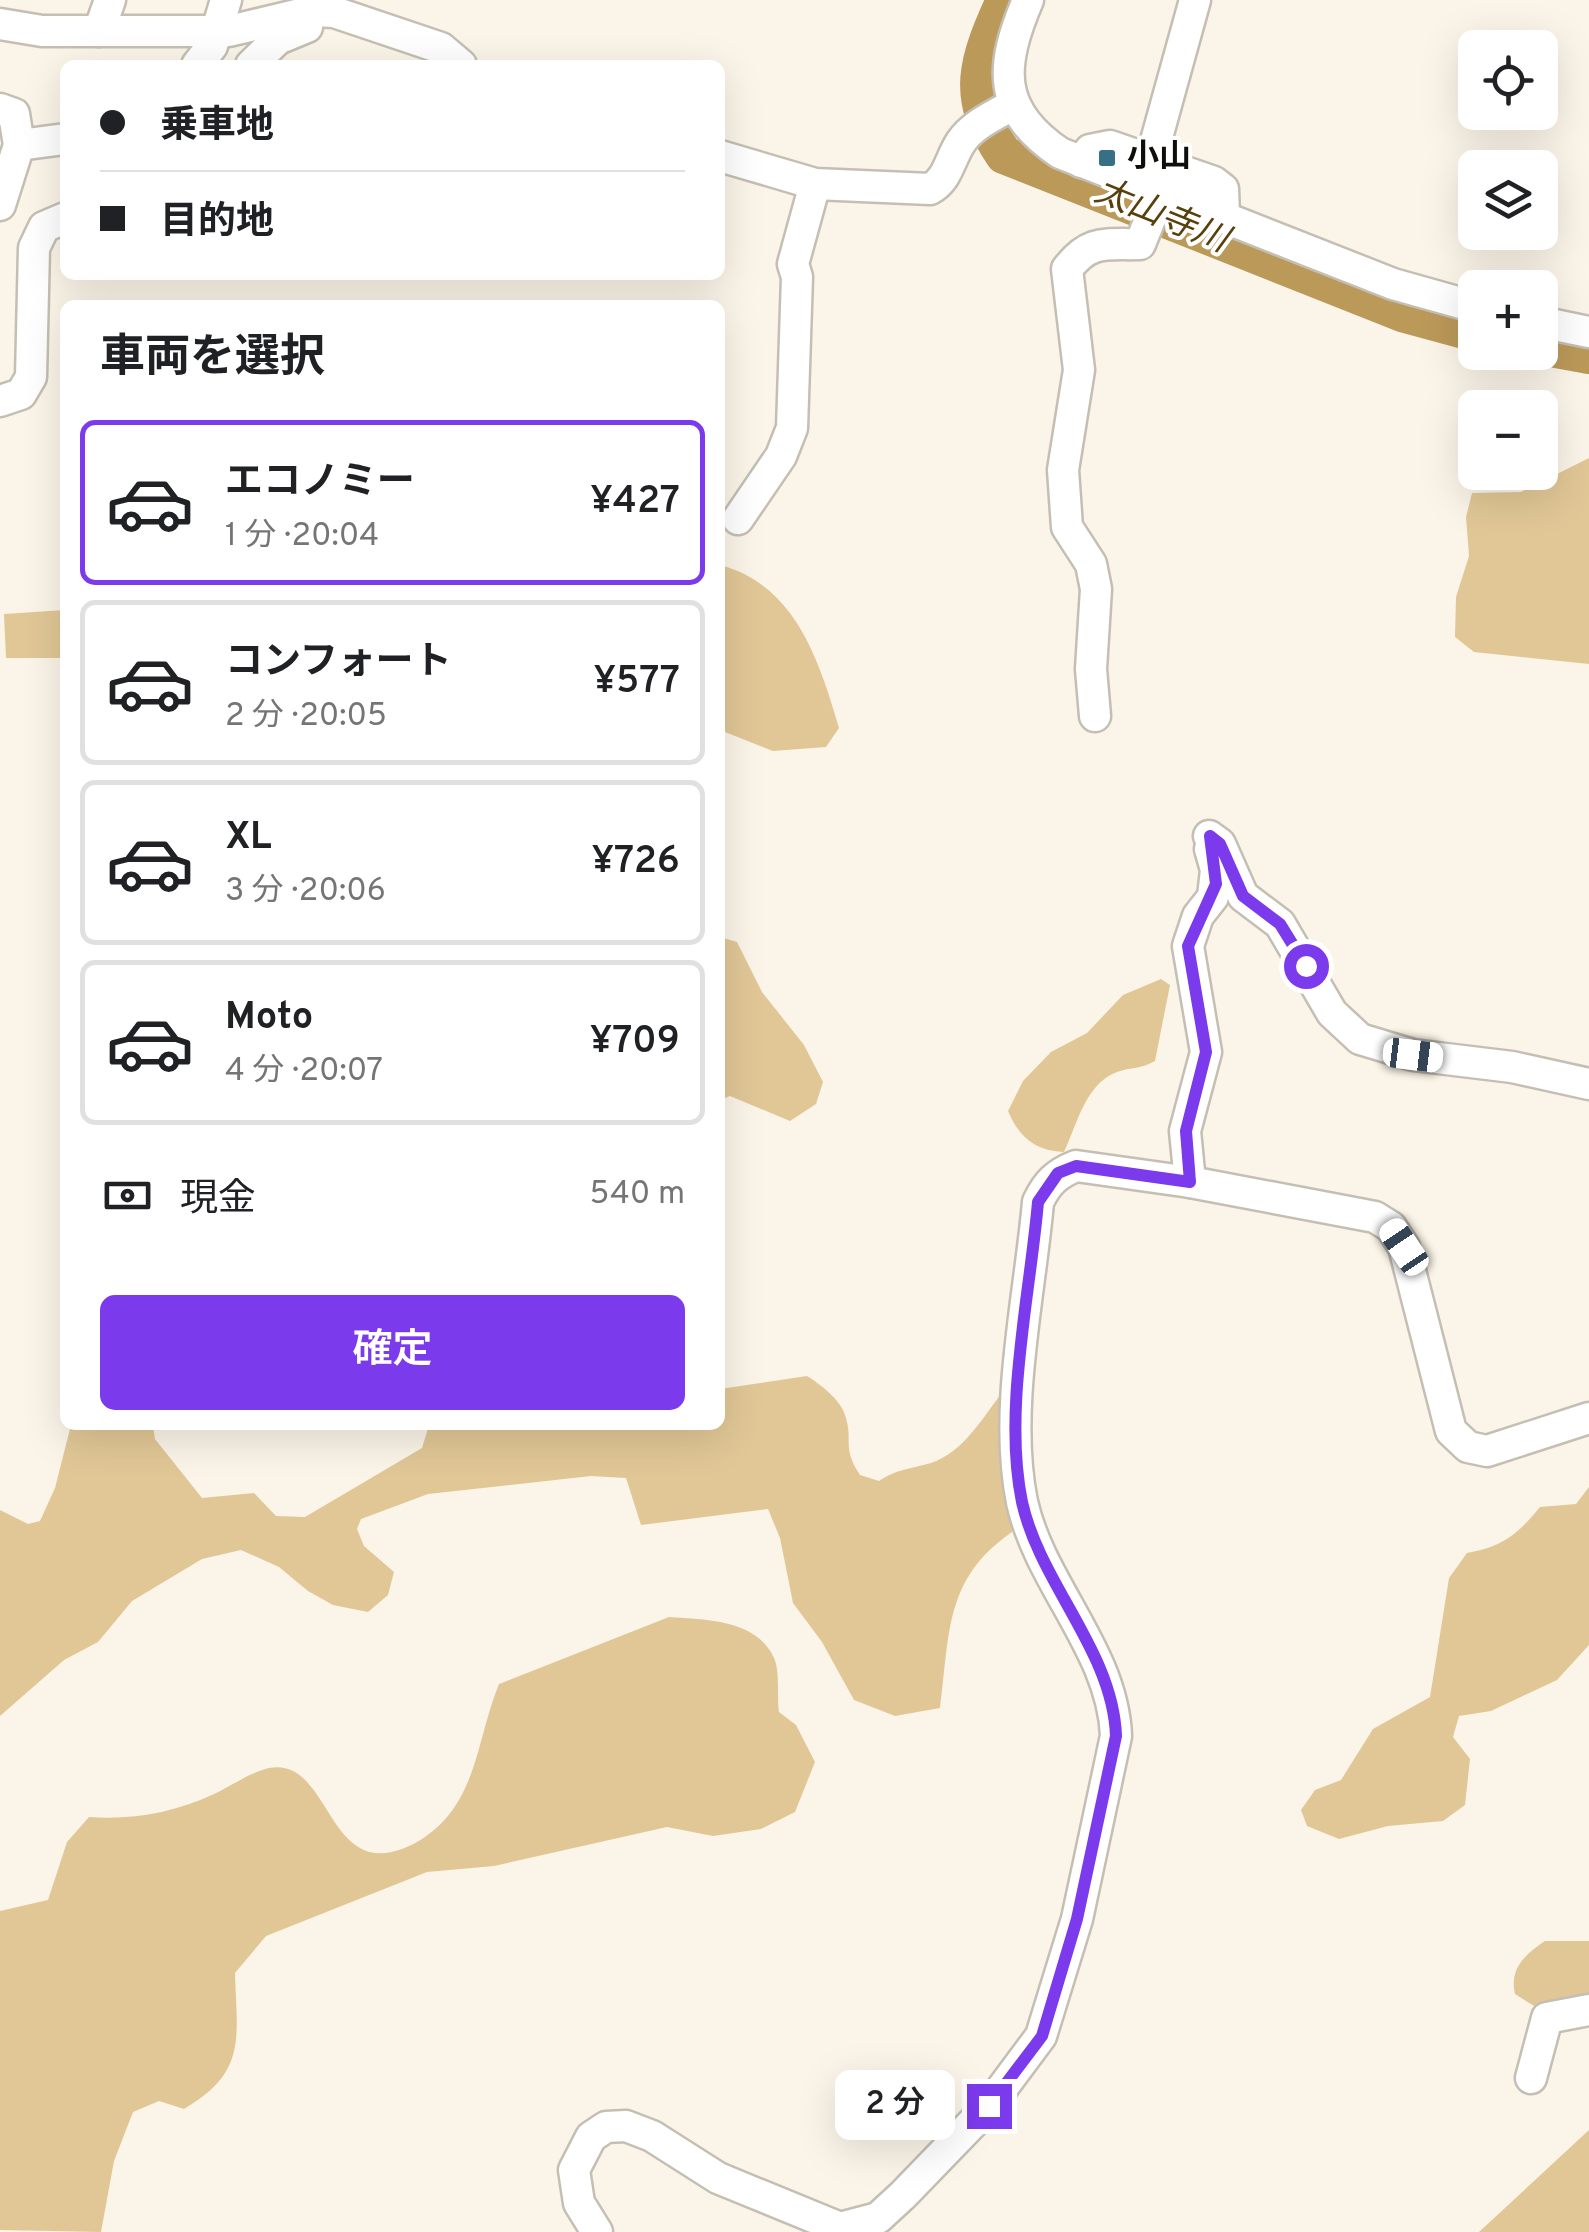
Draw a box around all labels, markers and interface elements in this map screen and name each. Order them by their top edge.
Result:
map controls [1458,30,1558,490]
button: locate [1458,30,1558,130]
text: 乗車地 [160,103,274,152]
place label: 小山 [1127,138,1191,178]
marker: 小山 [1096,147,1118,169]
button: layers [1458,150,1558,250]
water label: 太山寺川 [1088,170,1238,265]
text: 目的地 [160,199,274,248]
button: + [1458,270,1558,370]
text: 車両を選択 [100,331,325,388]
button: − [1458,390,1558,490]
icon: car [105,458,195,548]
text: エコノミー [225,459,415,508]
text: ¥427 [590,478,680,527]
text: 1 分 · 20:04 [225,517,379,557]
icon: car [105,638,195,728]
text: コンフォート [225,639,452,688]
text: ¥577 [593,658,680,707]
text: 2 分 · 20:05 [225,697,387,737]
text: XL [225,814,272,863]
icon: car [105,818,195,908]
text: ¥726 [591,838,680,887]
text: 3 分 · 20:06 [225,872,386,912]
route start [1284,944,1329,989]
text: Moto [225,994,313,1043]
icon: car [105,998,195,1088]
text: ¥709 [590,1018,680,1067]
car [1381,1036,1445,1074]
text: 4 分 · 20:07 [225,1052,383,1092]
icon: cash [100,1168,155,1223]
text: 540 m [589,1175,685,1215]
text: 現金 [180,1176,256,1225]
car [1375,1214,1433,1280]
button: 確定 [100,1295,685,1410]
callout: 2 分 [834,2071,954,2141]
route end [967,2084,1012,2129]
text: 2 分 [865,2085,925,2125]

